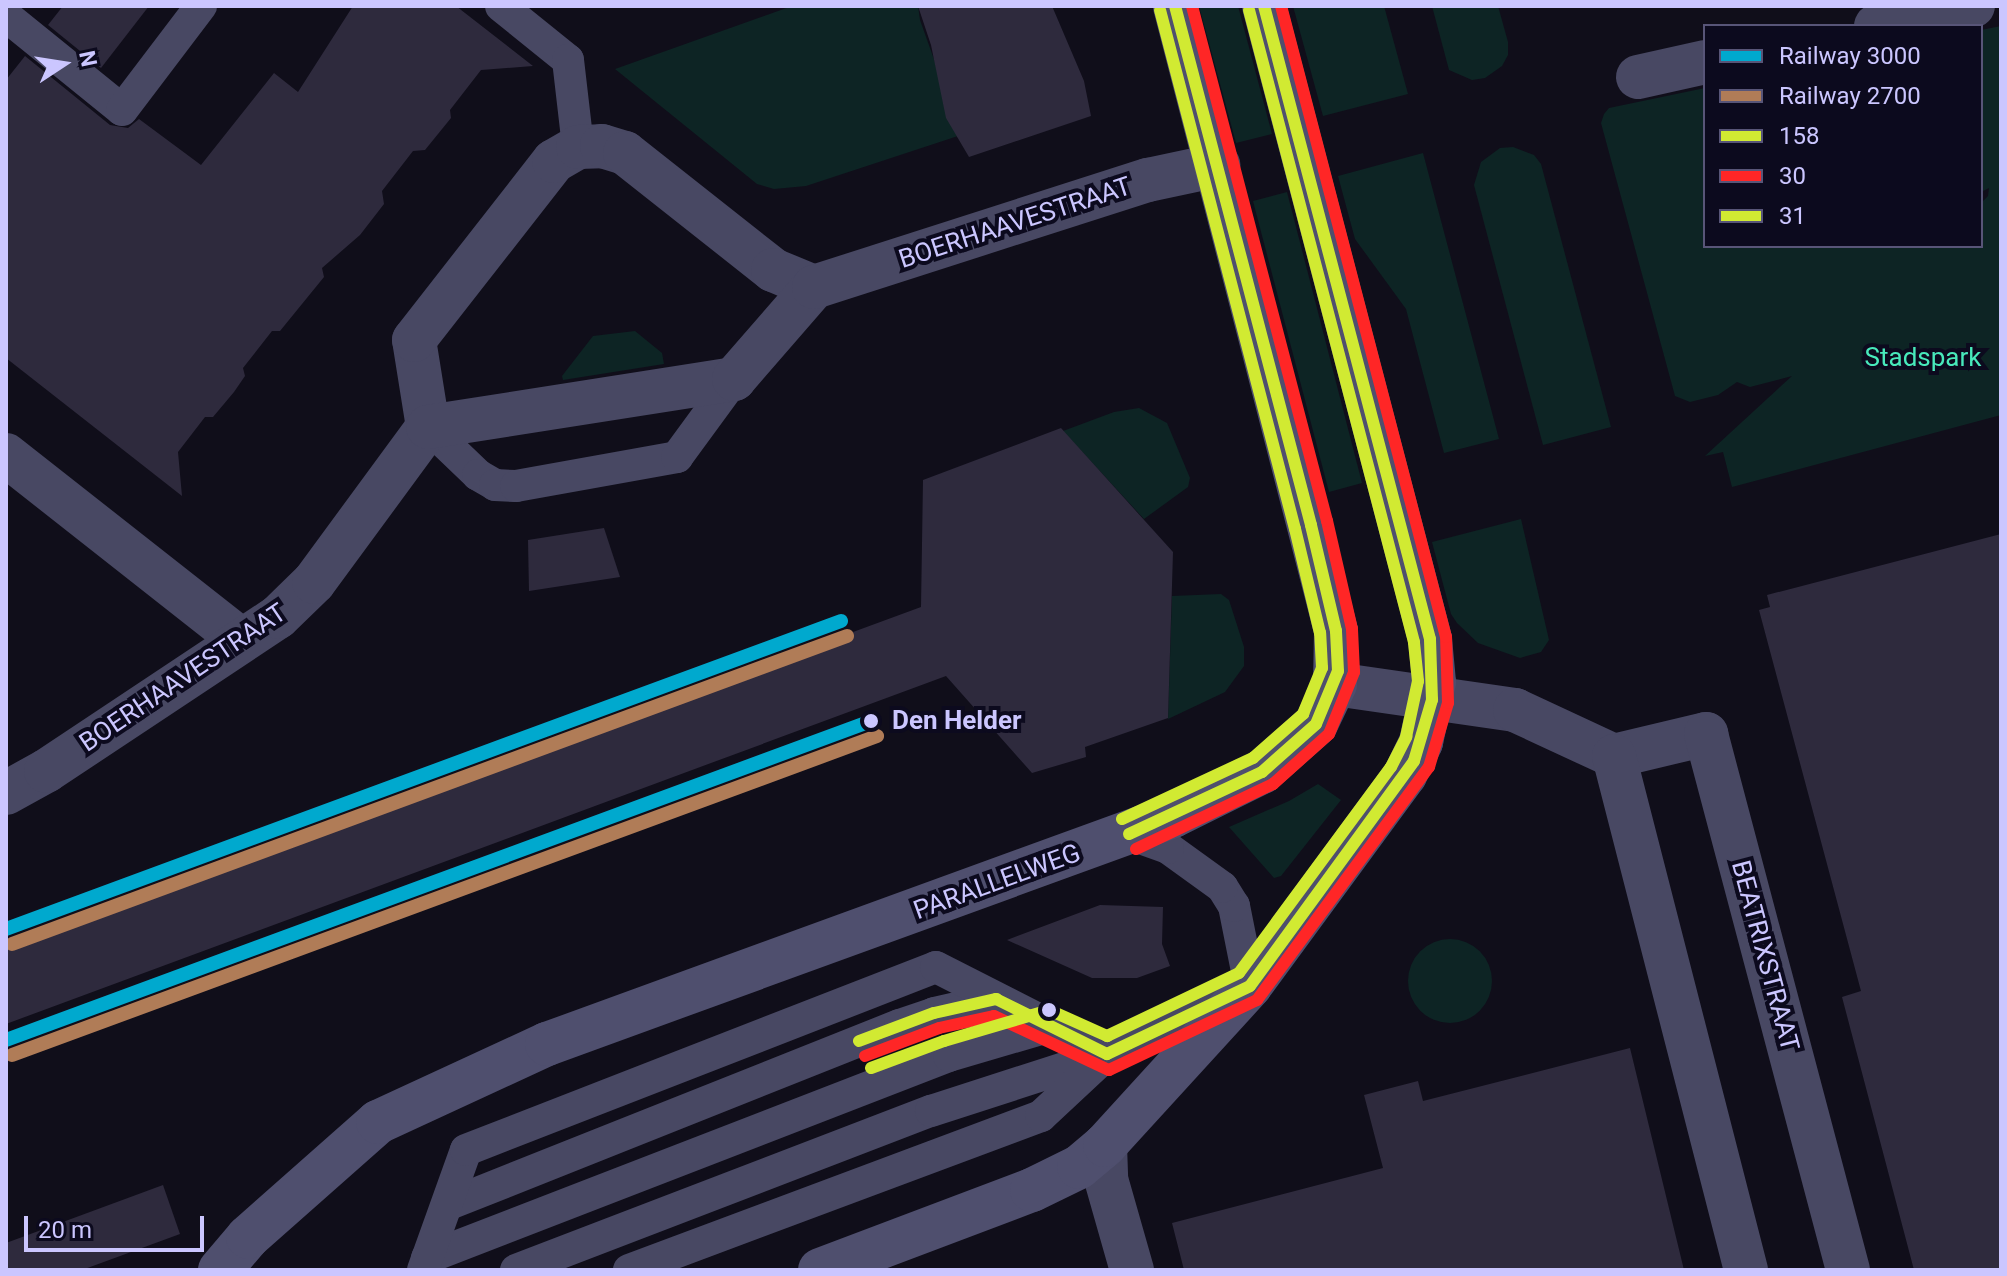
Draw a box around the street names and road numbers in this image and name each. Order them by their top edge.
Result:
street label: BOERHAAVESTRAAT [895,171,1135,275]
street label: BOERHAAVESTRAAT [74,597,292,759]
street label: PARALLELWEG [909,837,1085,927]
street label: BEATRIXSTRAAT [1725,857,1805,1055]

